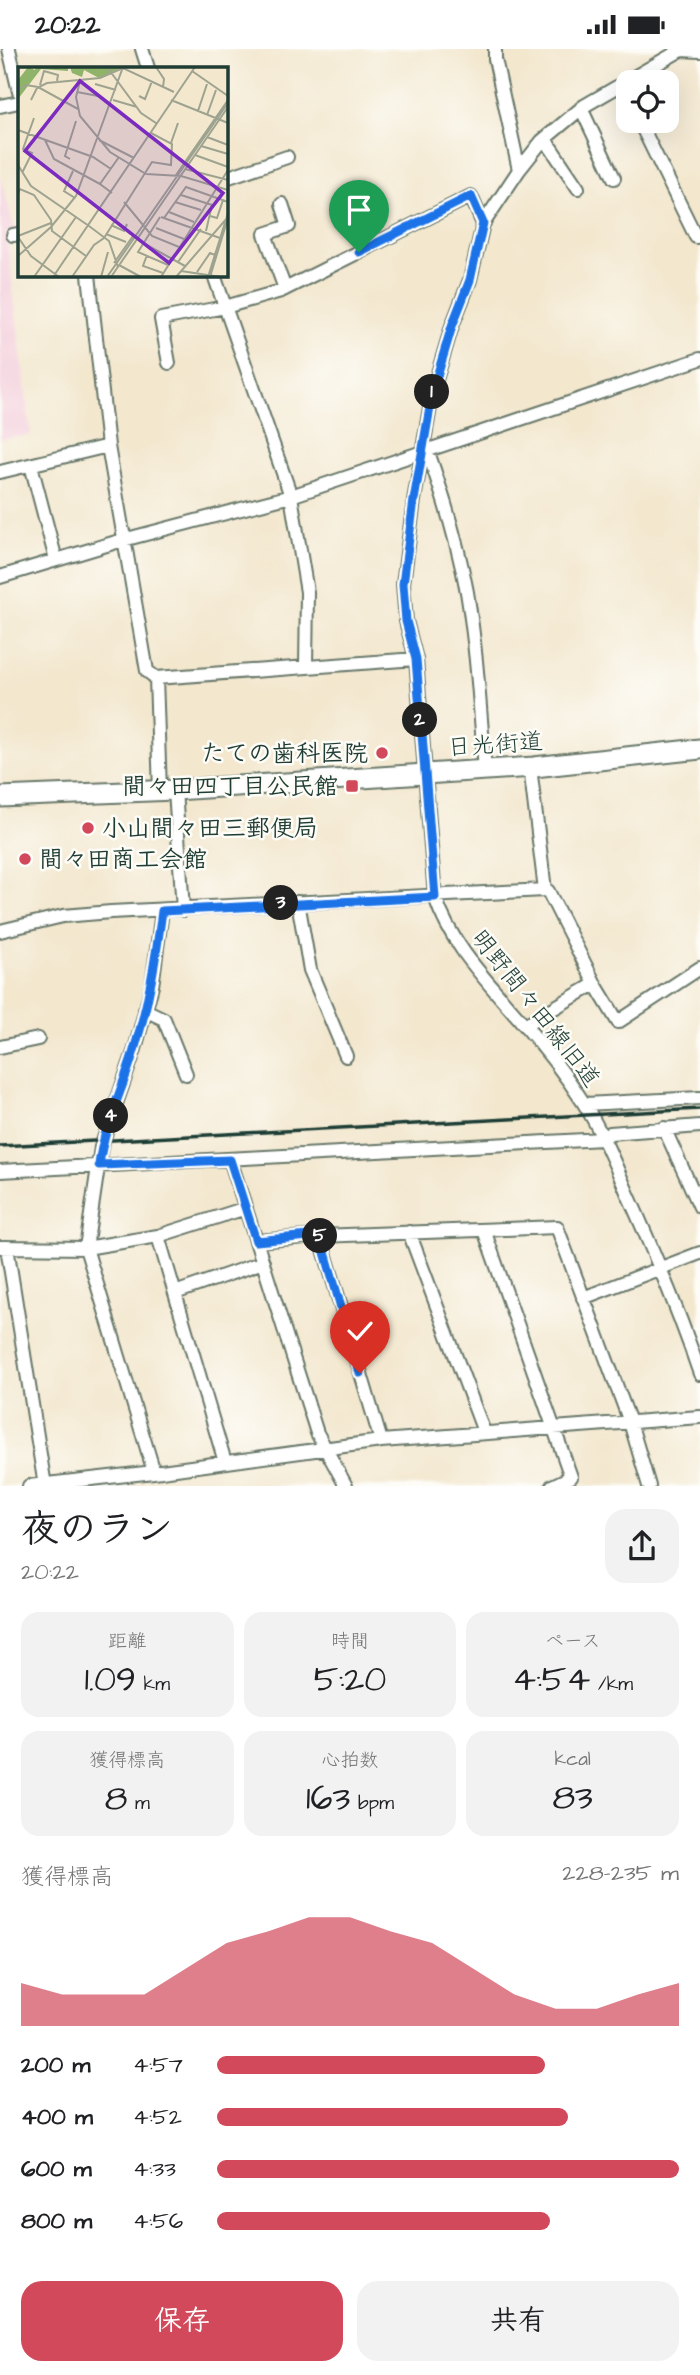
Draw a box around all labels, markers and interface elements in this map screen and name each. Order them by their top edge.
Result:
text: 20:22 [35,7,100,43]
inset map [18,67,228,277]
map controls [616,70,679,133]
button: locate [616,70,679,133]
pin [329,180,389,252]
icon: arrive [340,191,378,229]
pin: 1 [414,375,450,409]
text: 1 [430,378,433,405]
pin: 2 [402,703,438,737]
text: 2 [414,706,425,733]
street label: 日光街道 [446,725,544,765]
place label: たての歯科医院 [201,737,368,771]
marker: たての歯科医院 [374,745,390,761]
place label: 間々田四丁目公民館 [122,770,338,804]
marker: 間々田四丁目公民館 [344,778,360,794]
place label: 小山間々田三郵便局 [102,812,318,846]
marker: 小山間々田三郵便局 [80,820,96,836]
place label: 間々田商工会館 [39,843,207,877]
marker: 間々田商工会館 [17,851,33,867]
pin: 3 [264,885,298,921]
text: 3 [276,889,285,916]
street label: 明野間々田線旧道 [463,923,608,1095]
pin: 4 [94,1099,128,1133]
text: 4 [104,1102,117,1129]
pin: 5 [302,1219,338,1253]
text: 5 [313,1222,326,1249]
pin [330,1301,390,1373]
icon: check [341,1312,379,1350]
text: 夜のラン [21,1504,173,1556]
button: share [605,1509,679,1583]
text: 20:22 [21,1556,79,1588]
text: 距離 [108,1628,146,1655]
text: 時間 [331,1628,369,1655]
text: ペース [545,1628,601,1655]
text: 1.09 [85,1655,136,1704]
text: 5:20 [314,1655,386,1704]
text: 4:54 [512,1655,590,1704]
text: km [136,1671,170,1698]
text: /km [590,1671,633,1698]
text: kcal [554,1746,591,1773]
text: 獲得標高 [89,1747,165,1774]
text: 心拍数 [321,1747,379,1774]
text: 83 [552,1773,593,1822]
text: 8 [105,1774,127,1823]
text: 163 [306,1774,350,1823]
text: m [127,1790,150,1817]
text: bpm [350,1790,394,1817]
text: 228–235 m [562,1857,679,1889]
text: 獲得標高 [21,1861,113,1893]
text: 200 m [21,2049,90,2081]
text: 4:57 [133,2049,183,2081]
text: 400 m [21,2101,93,2133]
text: 4:52 [133,2101,182,2133]
text: 600 m [21,2153,92,2185]
text: 4:33 [133,2153,176,2185]
text: 800 m [21,2205,92,2237]
text: 4:56 [133,2205,183,2237]
button: 保存 [21,2281,343,2361]
button: 共有 [357,2281,679,2361]

